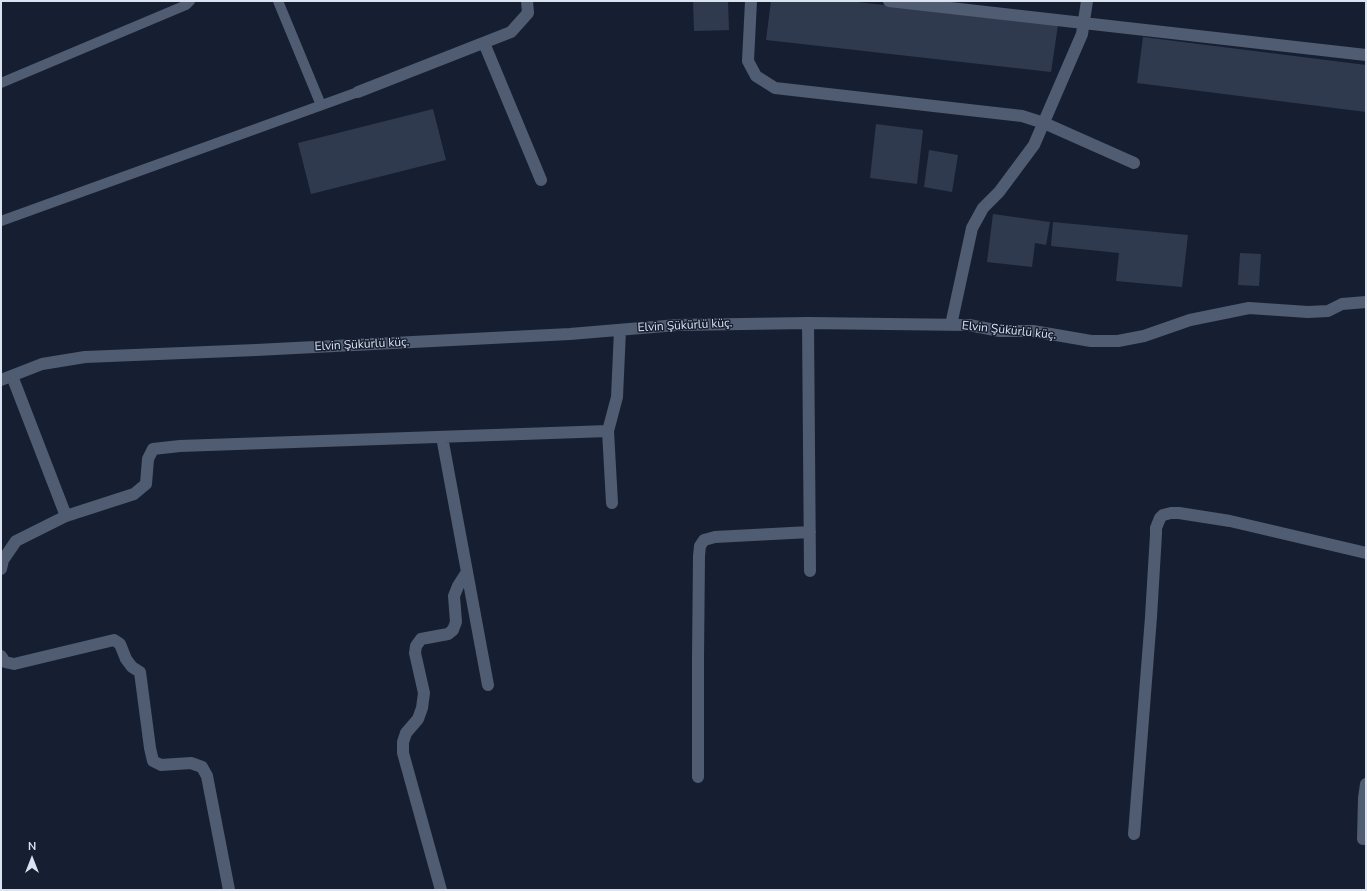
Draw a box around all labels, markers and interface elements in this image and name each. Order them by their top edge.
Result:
street label: Elvin Şükürlü küç. [637,316,733,336]
street label: Elvin Şükürlü küç. [961,319,1057,343]
street label: Elvin Şükürlü küç. [314,335,410,355]
north arrow [12,839,52,879]
text: N [28,839,36,854]

